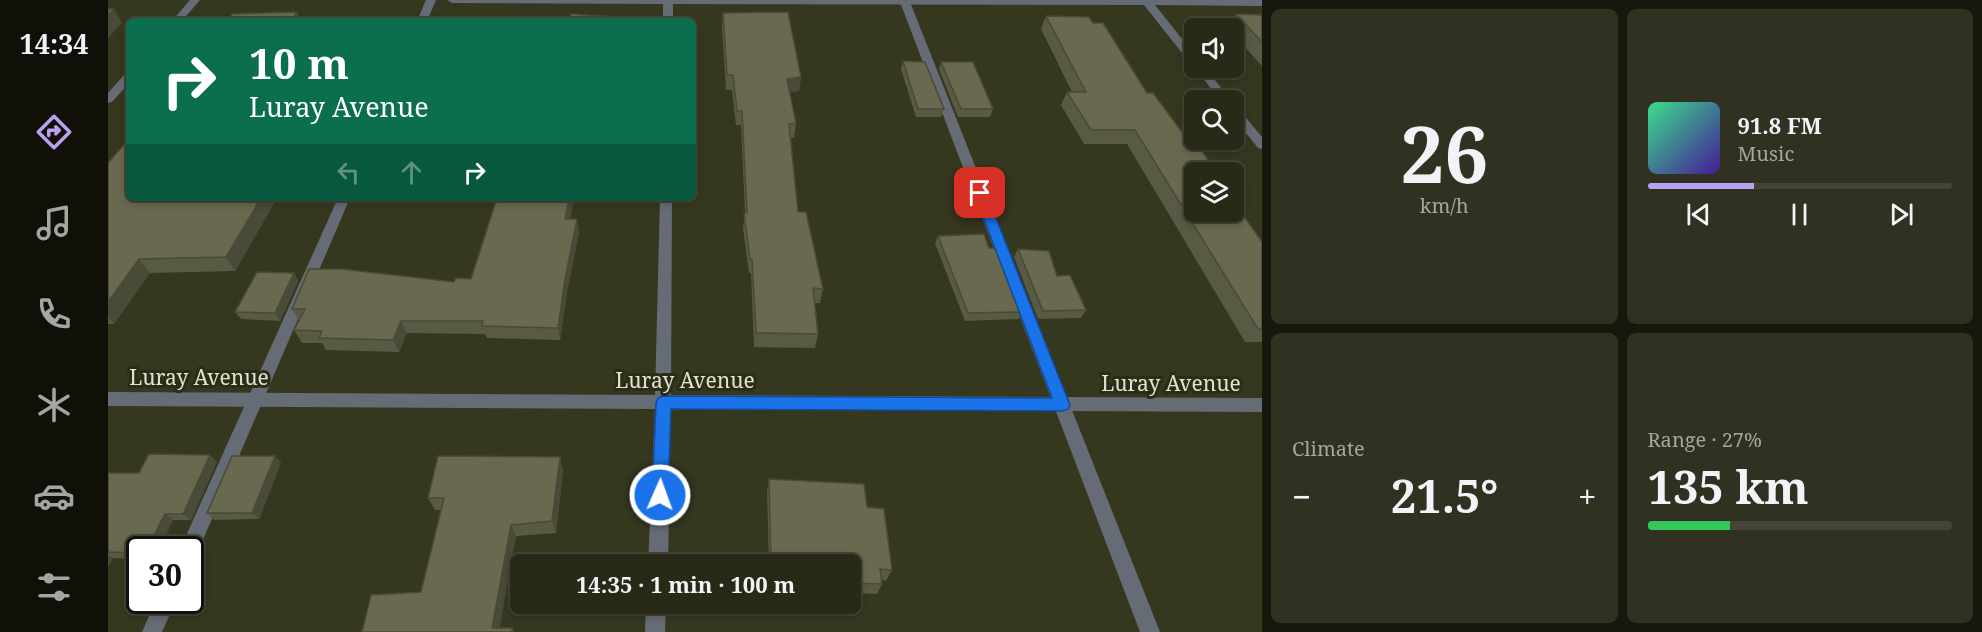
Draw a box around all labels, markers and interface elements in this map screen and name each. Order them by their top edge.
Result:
map controls [1184,18,1244,222]
button: sound [1184,18,1244,78]
text: 14:34 [19,25,89,62]
text: 10 m [249,34,349,91]
icon: right [150,42,228,120]
text: Luray Avenue [249,88,429,125]
button: search [1184,90,1244,150]
text: 26 [1400,100,1488,206]
text: 91.8 FM [1738,110,1822,140]
icon: directions [33,111,75,153]
text: Music [1738,140,1794,167]
icon: left [332,156,365,189]
icon: ahead [395,156,428,189]
icon: right [458,156,491,189]
button: layers [1184,162,1244,222]
pin [954,167,1005,218]
icon: arrive [963,176,996,209]
text: km/h [1420,192,1469,219]
icon: previous [1682,198,1715,231]
icon: pause [1783,198,1816,231]
icon: next [1885,198,1918,231]
icon: music [33,202,75,244]
icon: phone [33,293,75,335]
street label: Luray Avenue [129,363,269,391]
street label: Luray Avenue [615,366,755,394]
street label: Luray Avenue [1101,369,1241,397]
icon: climate [33,384,75,426]
text: Range · 27% [1648,426,1762,453]
text: Climate [1292,435,1365,462]
text: 135 km [1648,456,1809,517]
position arrow [628,463,692,527]
text: 21.5° [1391,465,1498,526]
text: − [1292,474,1311,519]
text: + [1578,474,1596,519]
icon: car [33,475,75,517]
speed limit sign: 30 [126,536,204,614]
icon: filters [33,566,75,608]
text: 14:35 · 1 min · 100 m [576,569,795,599]

